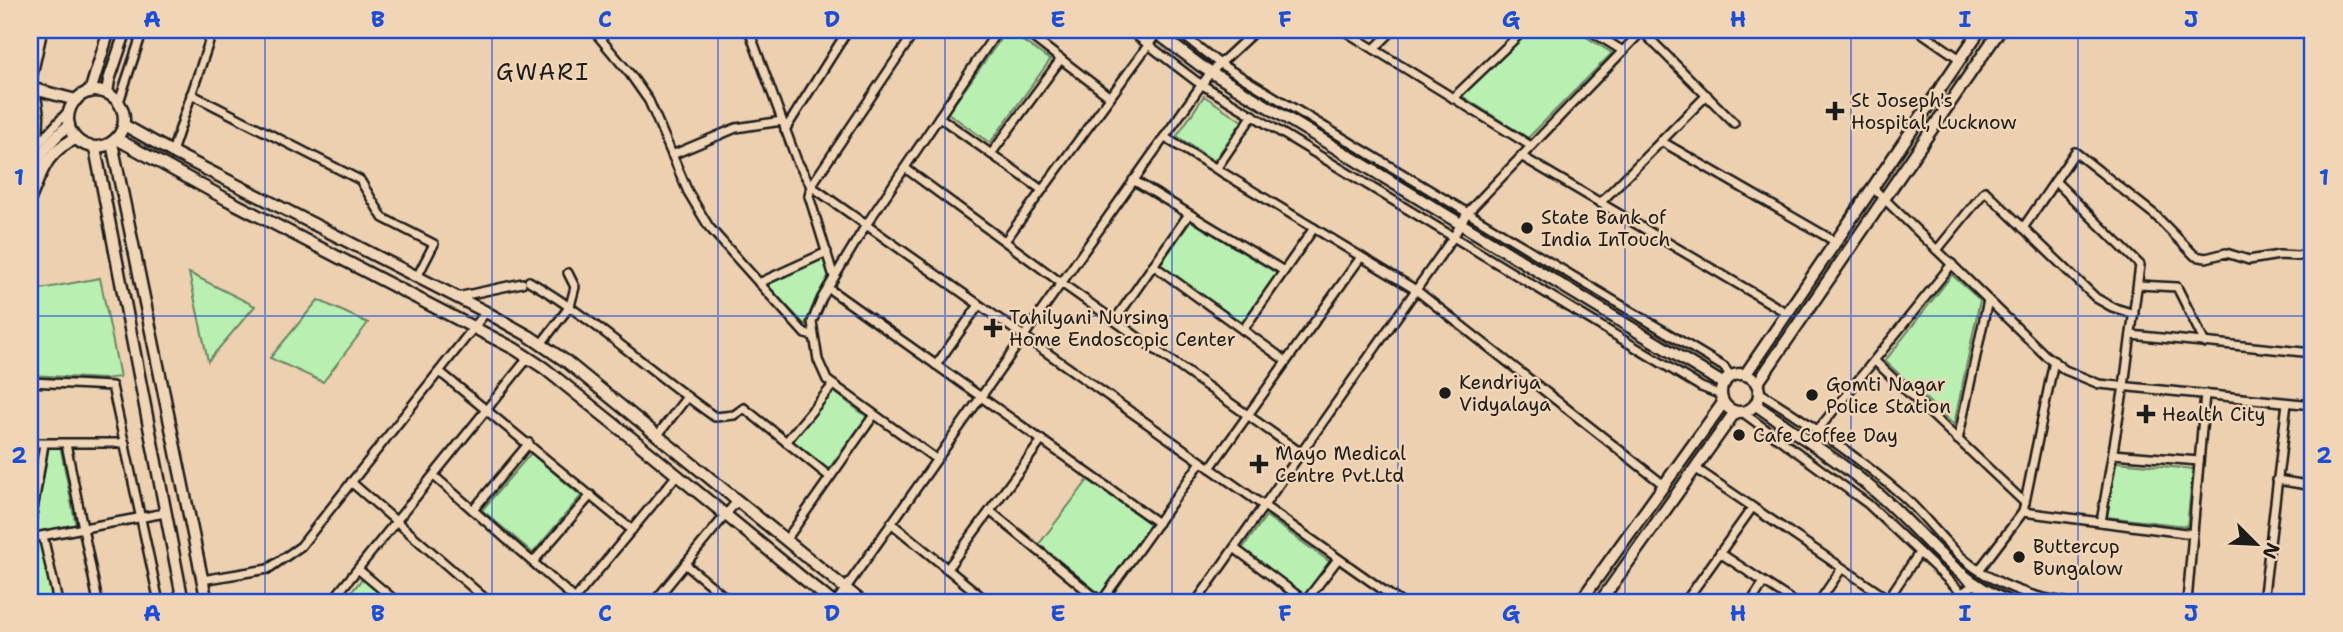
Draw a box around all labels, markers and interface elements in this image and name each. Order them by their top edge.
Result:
text: A [143,4,161,34]
text: B [371,4,385,34]
text: C [598,4,612,34]
text: D [824,4,840,34]
text: E [1050,4,1066,34]
text: F [1278,4,1292,34]
text: G [1502,4,1521,34]
text: H [1730,4,1746,34]
text: I [1959,4,1972,34]
text: J [2184,4,2198,34]
district label: GWARI [496,57,590,87]
place label: St Joseph's Hospital, Lucknow [1851,88,2017,135]
marker: St Joseph's Hospital, Lucknow [1825,101,1845,121]
text: 1 [14,162,24,192]
text: 1 [2319,162,2329,192]
place label: State Bank of India InTouch [1541,205,1670,252]
marker: State Bank of India InTouch [1519,220,1535,236]
place label: Tahilyani Nursing Home Endoscopic Center [1009,305,1236,352]
marker: Tahilyani Nursing Home Endoscopic Center [983,318,1003,338]
place label: Kendriya Vidyalaya [1459,370,1551,417]
place label: Gomti Nagar Police Station [1826,372,1951,419]
marker: Kendriya Vidyalaya [1437,385,1453,401]
marker: Gomti Nagar Police Station [1804,387,1820,403]
place label: Health City [2162,402,2266,427]
marker: Health City [2136,404,2156,424]
place label: Cafe Coffee Day [1753,423,1898,448]
marker: Cafe Coffee Day [1731,427,1747,443]
text: 2 [11,440,27,470]
text: 2 [2316,440,2332,470]
place label: Mayo Medical Centre Pvt.Ltd [1275,441,1406,488]
marker: Mayo Medical Centre Pvt.Ltd [1249,454,1269,474]
north arrow [2220,510,2290,580]
place label: Buttercup Bungalow [2033,534,2123,581]
text: N [2257,539,2286,563]
marker: Buttercup Bungalow [2011,549,2027,565]
text: A [143,598,161,628]
text: B [371,598,385,628]
text: C [598,598,612,628]
text: D [824,598,840,628]
text: E [1050,598,1066,628]
text: F [1278,598,1292,628]
text: G [1502,598,1521,628]
text: H [1730,598,1746,628]
text: I [1959,598,1972,628]
text: J [2184,598,2198,628]

